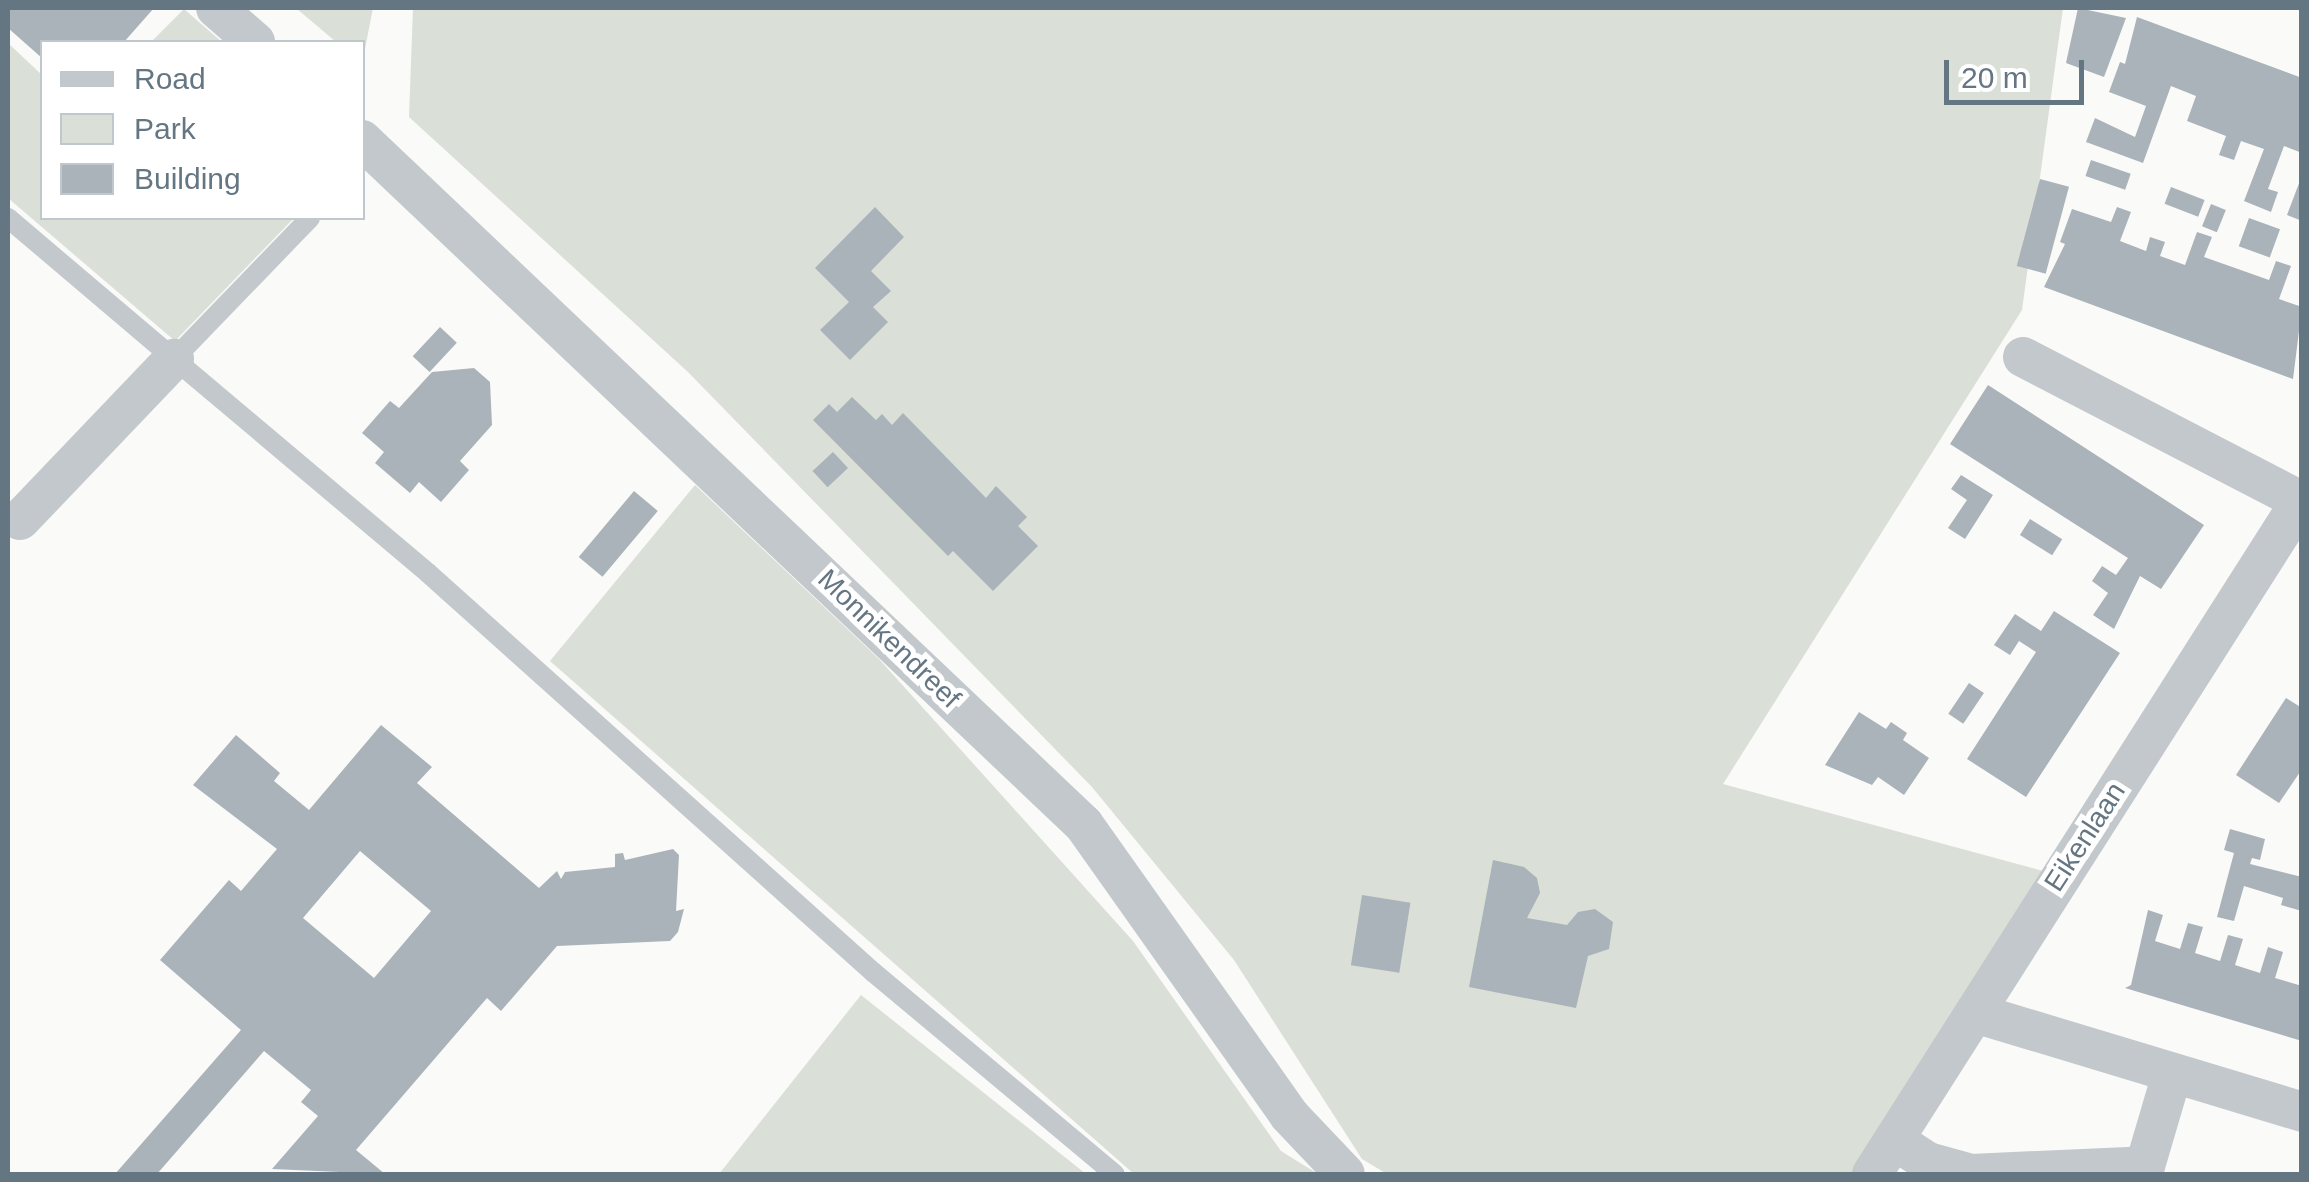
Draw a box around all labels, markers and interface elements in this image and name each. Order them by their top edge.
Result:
legend [40,40,365,220]
scale bar [1949,40,2089,102]
text: 20 m [1961,61,2028,94]
text: Road [134,62,206,95]
text: Park [134,112,196,145]
text: Building [134,162,241,195]
street label: Monnikendreef [811,563,967,715]
street label: Eikenlaan [2037,776,2133,898]

